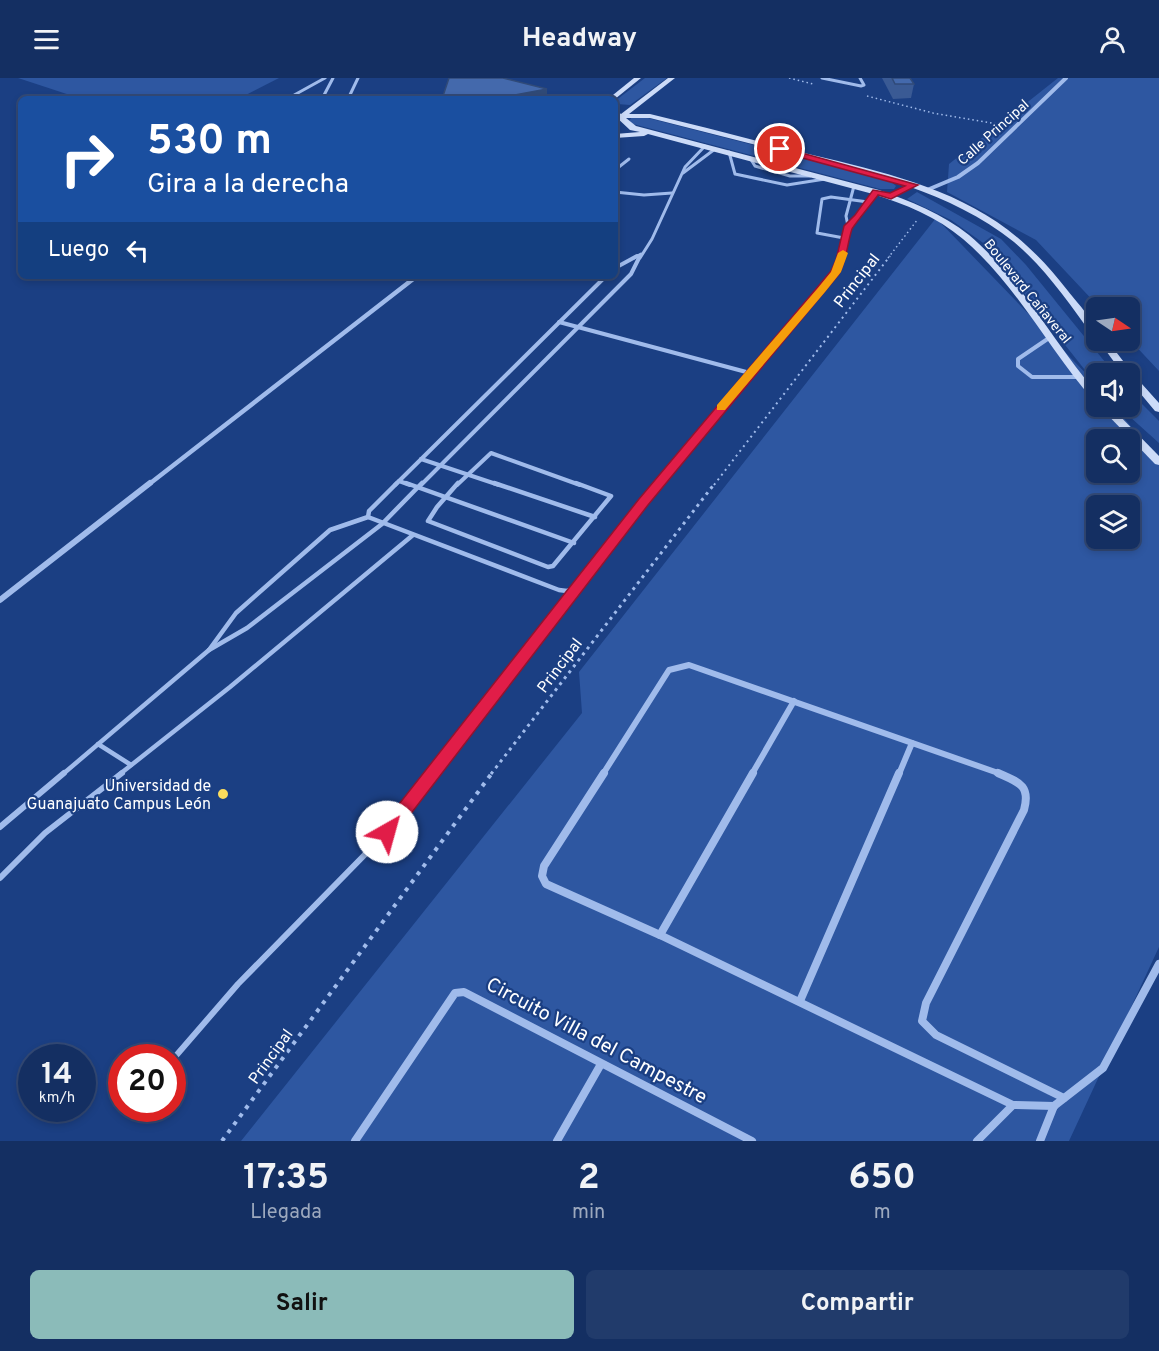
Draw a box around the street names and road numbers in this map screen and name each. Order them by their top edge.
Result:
street label: Calle Principal [955,97,1033,170]
street label: Boulevard Cañaveral [980,236,1074,348]
street label: Principal [830,250,885,312]
street label: Principal [534,635,588,698]
street label: Circuito Villa del Campestre [481,972,711,1111]
street label: Principal [245,1026,298,1089]

